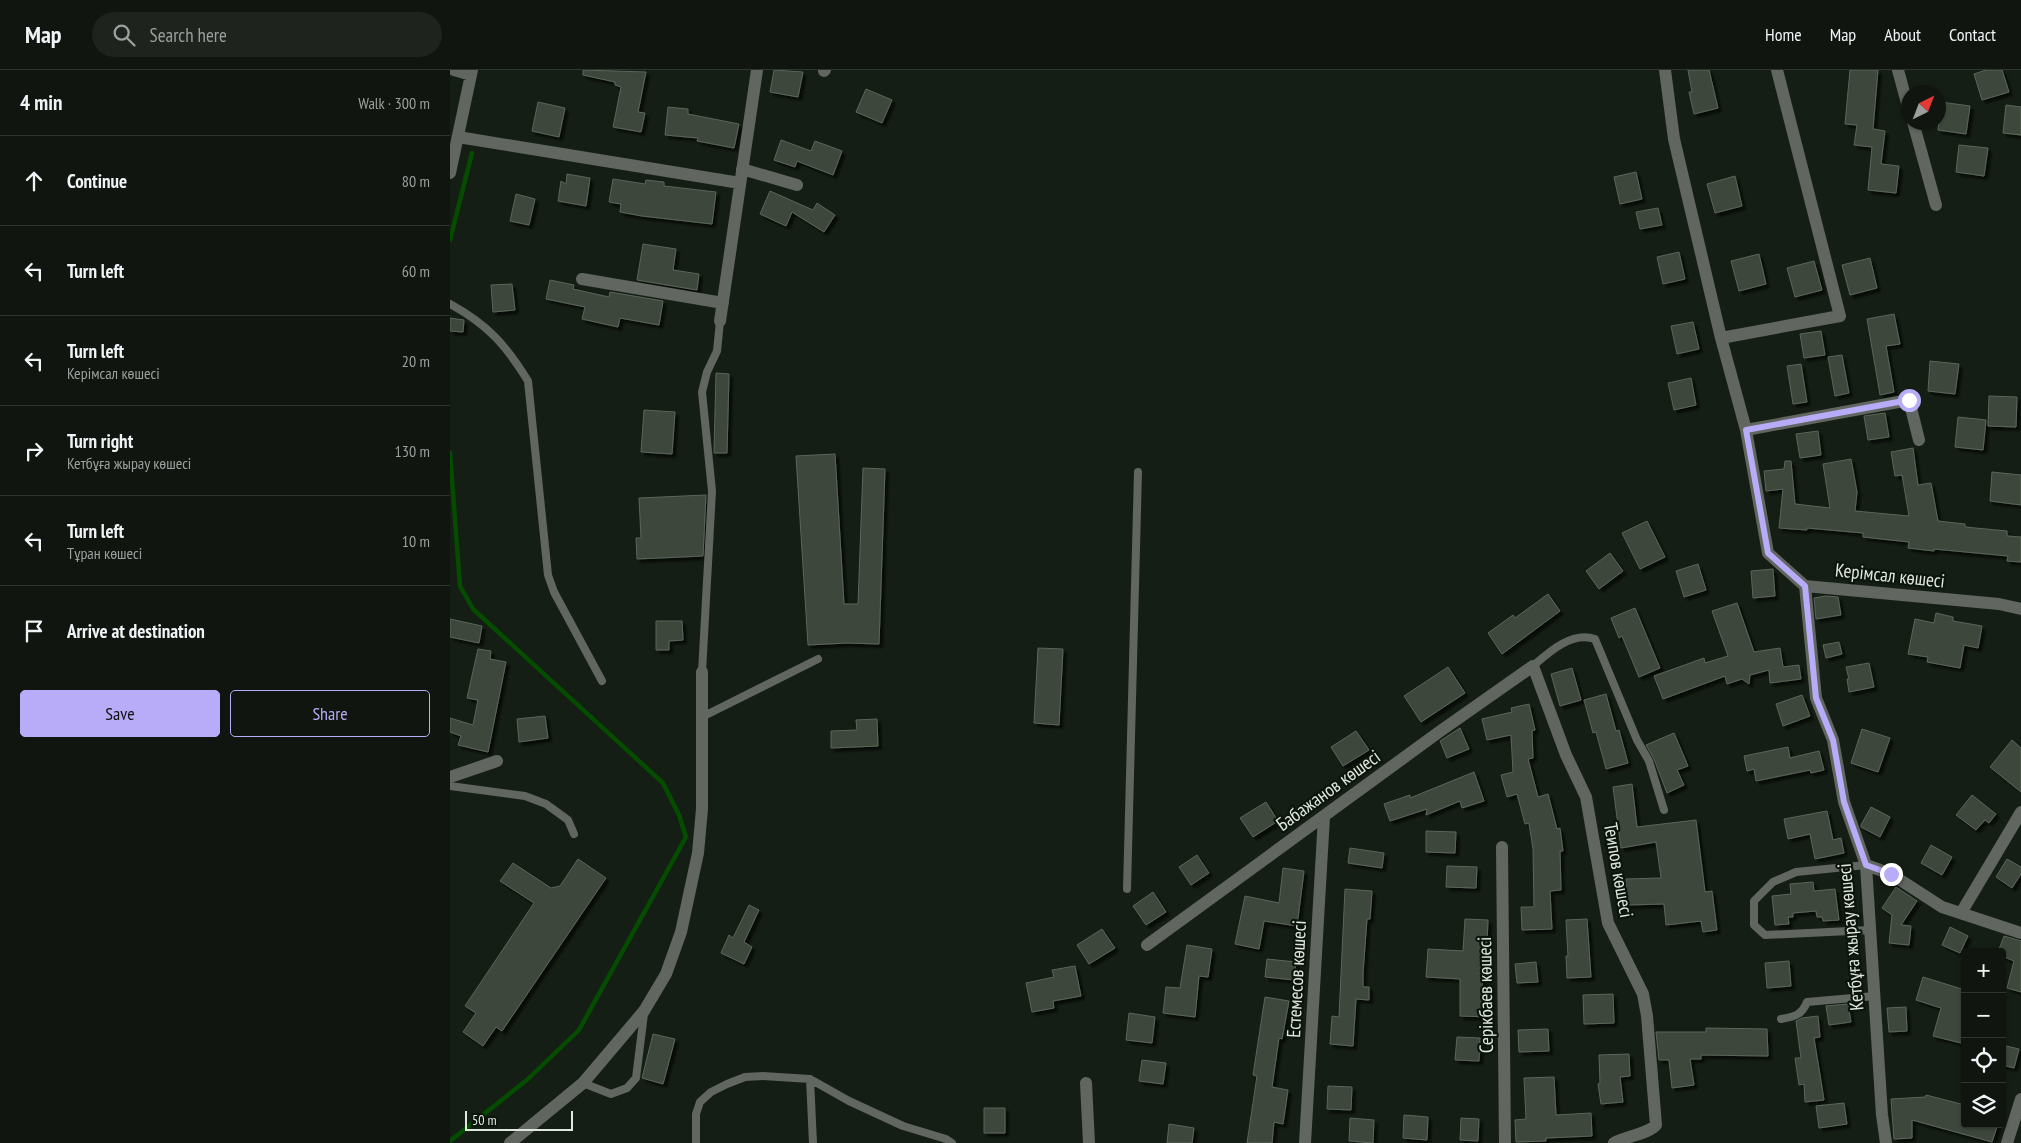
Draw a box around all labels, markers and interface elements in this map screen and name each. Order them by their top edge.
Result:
search box [92,12,442,57]
text: Map [25,19,62,50]
icon: search [110,21,138,49]
text: Search here [150,23,227,47]
text: Home [1765,23,1802,46]
text: Map [1830,23,1856,46]
text: About [1884,23,1921,46]
text: Contact [1949,23,1996,46]
north arrow [1901,85,1946,130]
text: 4 min [20,89,62,116]
text: Walk · 300 m [358,93,430,113]
icon: ahead [20,167,48,195]
text: Continue [67,169,127,193]
text: 80 m [402,171,430,191]
icon: left [20,257,48,285]
text: Turn left [67,259,124,283]
text: 60 m [402,261,430,281]
text: Turn left [67,339,124,363]
icon: left [20,347,48,375]
text: 20 m [402,351,430,371]
text: Керімсал көшесі [67,363,160,383]
route start [1898,389,1921,412]
text: Turn right [67,429,133,453]
icon: right [20,437,48,465]
text: 130 m [395,441,430,461]
text: Кетбұға жырау көшесі [67,453,191,473]
text: Turn left [67,519,124,543]
icon: left [20,527,48,555]
text: 10 m [402,531,430,551]
text: Тұран көшесі [67,543,142,563]
street label: Керімсал көшесі [1834,557,1946,593]
icon: arrive [20,617,48,645]
text: Arrive at destination [67,619,205,643]
button: Save [20,690,220,737]
button: Share [230,690,430,737]
street label: Бабажанов көшесі [1271,744,1385,836]
street label: Теипов көшесі [1599,821,1639,919]
street label: Кетбұға жырау көшесі [1832,862,1868,1012]
route end [1880,863,1903,886]
street label: Естемесов көшесі [1281,920,1311,1038]
street label: Серікбаев көшесі [1472,937,1498,1053]
map controls [1961,948,2006,1128]
button: + [1961,948,2006,993]
button: − [1961,993,2006,1038]
button: locate [1961,1038,2006,1083]
button: layers [1961,1083,2006,1128]
scale bar [465,1108,572,1131]
text: 50 m [472,1111,497,1129]

